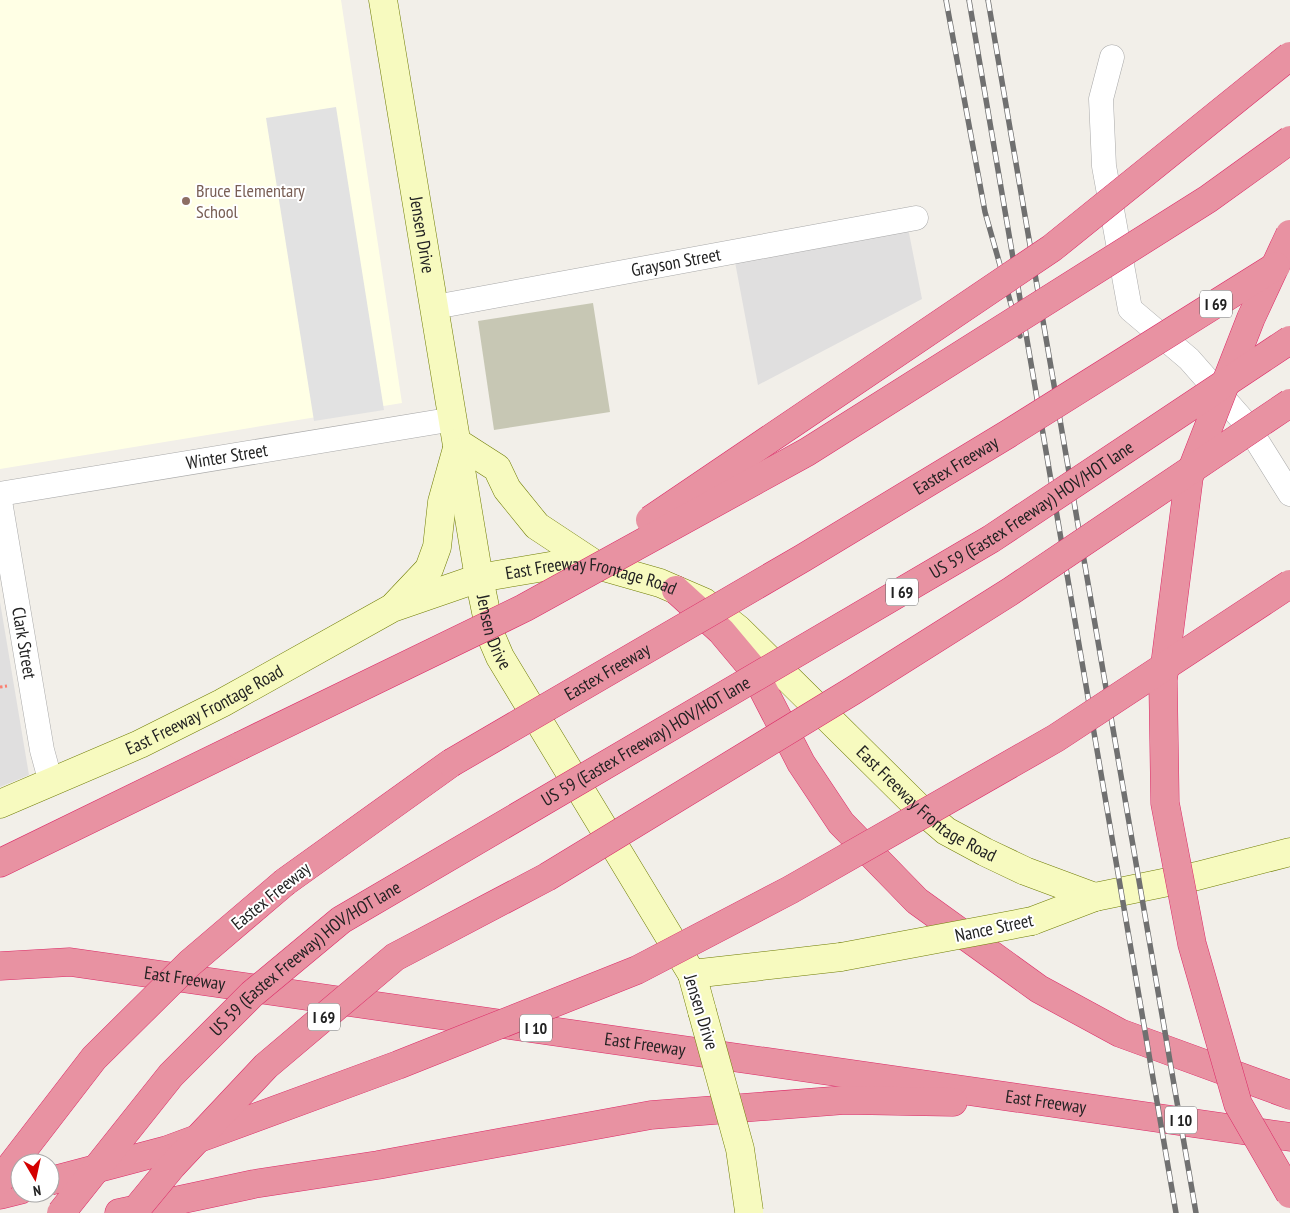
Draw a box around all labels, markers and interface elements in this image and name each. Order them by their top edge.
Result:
place label: Bruce Elementary School [196,179,305,223]
street label: Jensen Drive [405,194,440,275]
marker: Bruce Elementary School [180,195,192,207]
street label: Grayson Street [629,242,723,281]
road number: I 69 [1200,290,1232,318]
street label: Eastex Freeway [909,430,1003,500]
street label: US 59 (Eastex Freeway) HOV/HOT lane [925,435,1138,584]
street label: Winter Street [184,438,269,474]
street label: East Freeway Frontage Road [504,552,680,600]
road number: I 69 [886,578,918,606]
street label: Jensen Drive [472,591,517,674]
street label: Clark Street [7,605,42,681]
street label: Eastex Freeway [560,637,654,705]
street label: East Freeway Frontage Road [122,659,287,760]
street label: US 59 (Eastex Freeway) HOV/HOT lane [537,671,754,811]
street label: East Freeway Frontage Road [852,741,1000,867]
street label: Eastex Freeway [226,857,315,935]
street label: US 59 (Eastex Freeway) HOV/HOT lane [204,876,405,1041]
street label: Nance Street [953,908,1035,947]
street label: East Freeway [143,961,227,995]
street label: Jensen Drive [679,970,724,1052]
road number: I 69 [308,1004,340,1030]
road number: I 10 [520,1014,552,1042]
street label: East Freeway [603,1027,687,1061]
street label: East Freeway [1004,1084,1088,1119]
road number: I 10 [1165,1106,1197,1134]
north arrow [10,1153,60,1203]
text: N [32,1181,42,1200]

